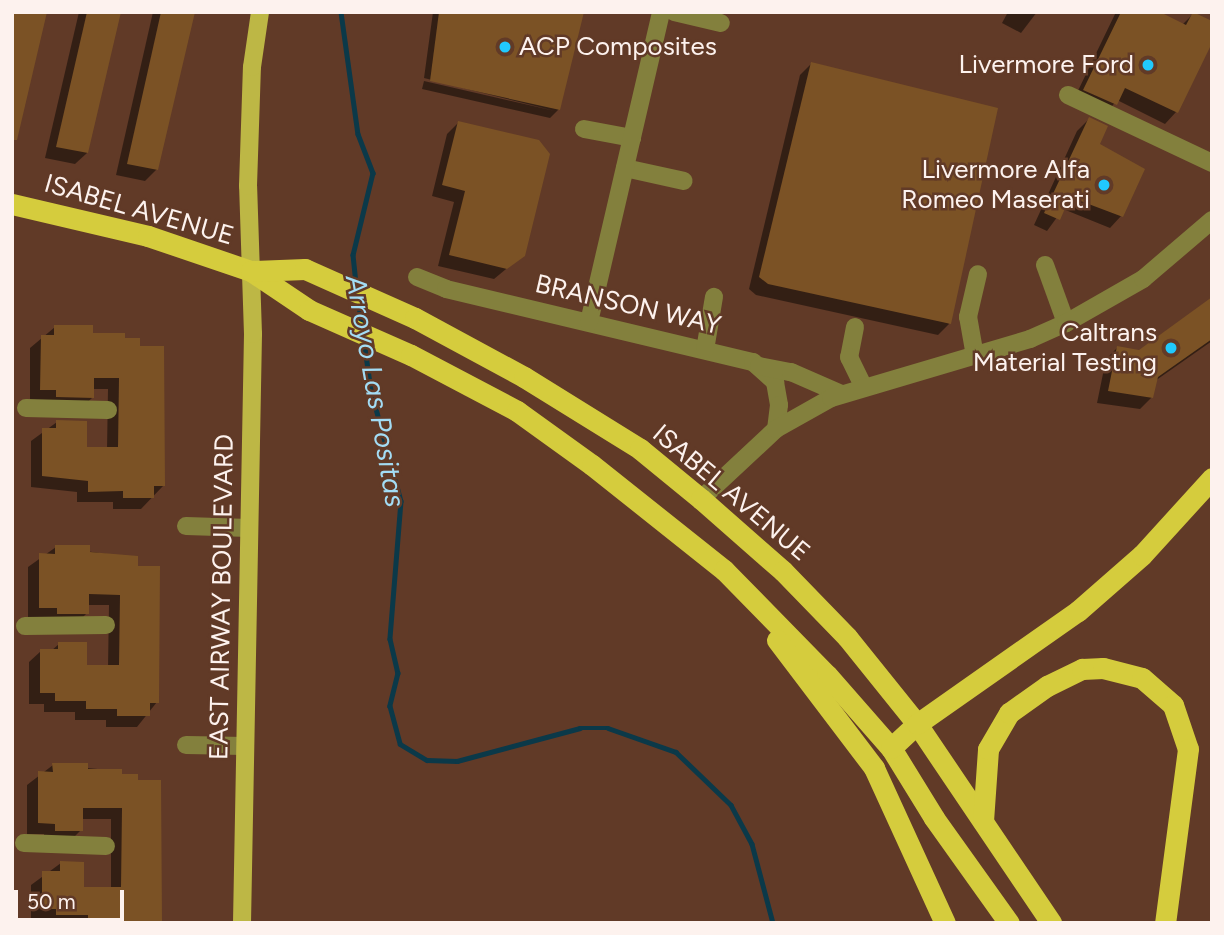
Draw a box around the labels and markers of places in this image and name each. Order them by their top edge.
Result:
place label: ACP Composites [519,31,717,63]
marker: ACP Composites [497,39,513,55]
place label: Livermore Ford [959,49,1134,81]
marker: Livermore Ford [1140,57,1156,73]
place label: Livermore Alfa Romeo Maserati [901,154,1090,216]
marker: Livermore Alfa Romeo Maserati [1096,177,1112,193]
place label: Caltrans Material Testing [973,317,1157,378]
marker: Caltrans Material Testing [1163,340,1179,356]

